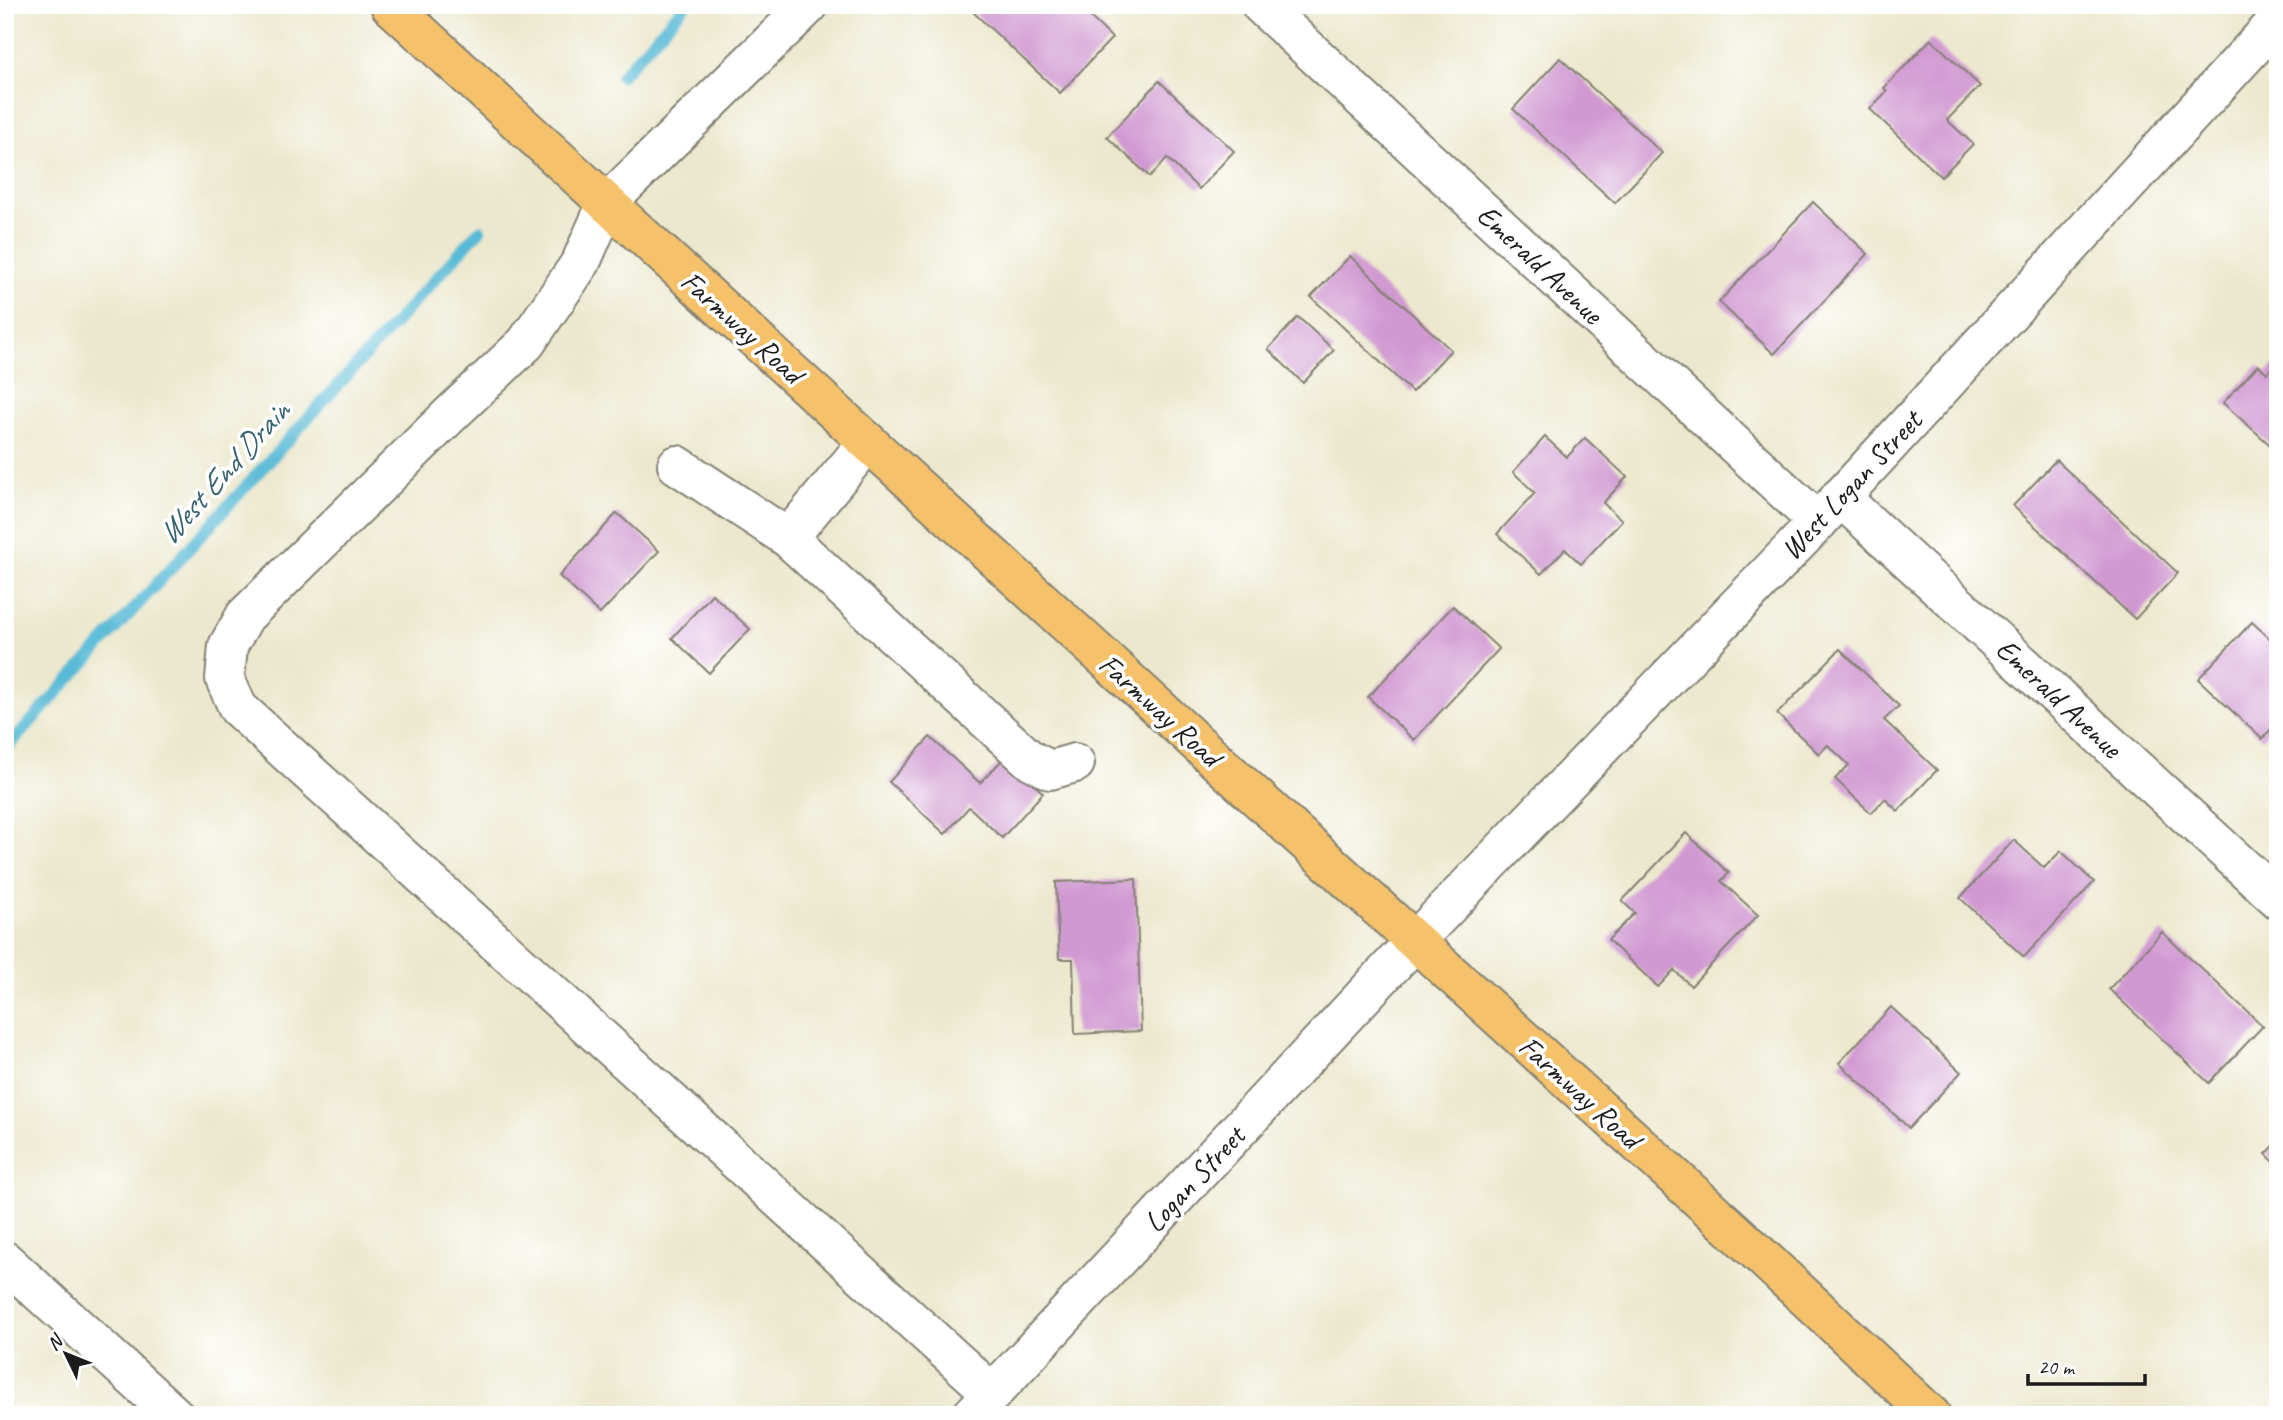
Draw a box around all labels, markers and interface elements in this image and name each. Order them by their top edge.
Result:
street label: Emerald Avenue [1469,196,1613,333]
street label: Farmway Road [673,262,814,395]
water label: West End Drain [148,389,301,553]
street label: West Logan Street [1772,400,1932,568]
street label: Emerald Avenue [1988,630,2132,767]
street label: Farmway Road [1091,645,1232,778]
street label: Farmway Road [1511,1027,1652,1160]
street label: Logan Street [1135,1116,1255,1240]
north arrow [32,1318,102,1388]
text: N [42,1328,69,1356]
scale bar [2028,1343,2145,1387]
text: 20 m [2038,1354,2076,1380]

